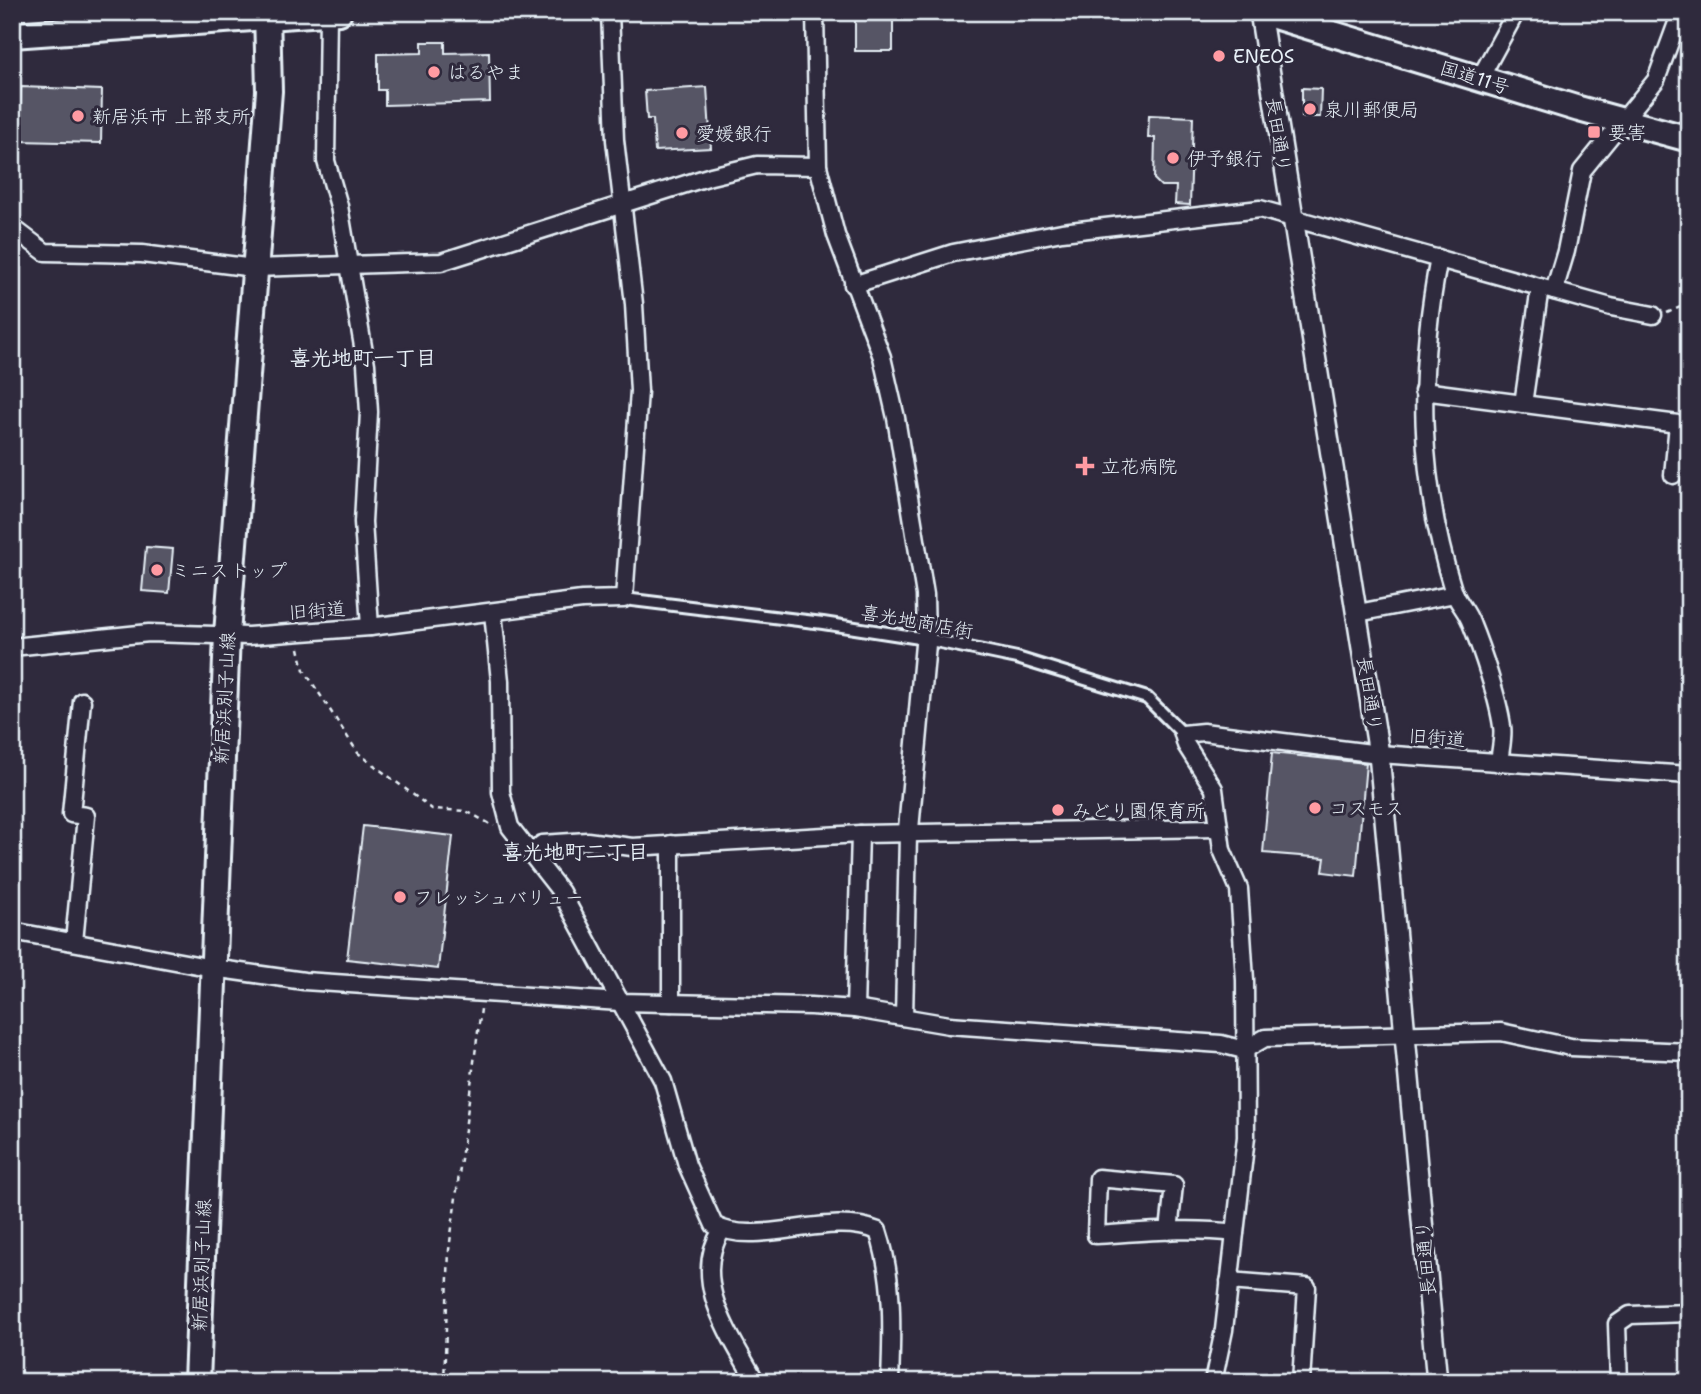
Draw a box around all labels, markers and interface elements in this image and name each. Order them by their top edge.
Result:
place label: ENEOS [1233,44,1294,69]
marker: ENEOS [1211,48,1227,64]
street label: 国道11号 [1437,55,1513,100]
place label: はるやま [448,60,524,85]
marker: はるやま [426,64,442,80]
street label: 長田通り [1260,96,1297,175]
place label: 泉川郵便局 [1324,97,1419,122]
marker: 泉川郵便局 [1302,101,1318,117]
place label: 新居浜市 上部支所 [92,104,250,129]
marker: 新居浜市 上部支所 [70,108,86,124]
place label: 要害 [1608,120,1646,145]
place label: 愛媛銀行 [696,121,772,146]
marker: 要害 [1586,124,1602,140]
marker: 愛媛銀行 [674,125,690,141]
place label: 伊予銀行 [1187,146,1263,171]
marker: 伊予銀行 [1165,150,1181,166]
district label: 喜光地町一丁目 [290,344,437,372]
place label: 立花病院 [1101,454,1177,479]
marker: 立花病院 [1075,456,1095,476]
place label: ミニストップ [171,558,287,583]
marker: ミニストップ [149,562,165,578]
street label: 旧街道 [288,596,346,625]
street label: 喜光地商店街 [859,599,975,644]
street label: 新居浜別子山線 [209,631,240,765]
street label: 長田通り [1351,655,1388,734]
street label: 旧街道 [1408,723,1466,752]
place label: コスモス [1329,796,1404,821]
place label: みどり園保育所 [1072,798,1205,823]
marker: コスモス [1307,800,1323,816]
marker: みどり園保育所 [1050,802,1066,818]
district label: 喜光地町二丁目 [502,838,649,866]
place label: フレッシュバリュー [414,885,584,910]
marker: フレッシュバリュー [392,889,408,905]
street label: 新居浜別子山線 [187,1198,216,1332]
street label: 長田通り [1410,1219,1441,1297]

